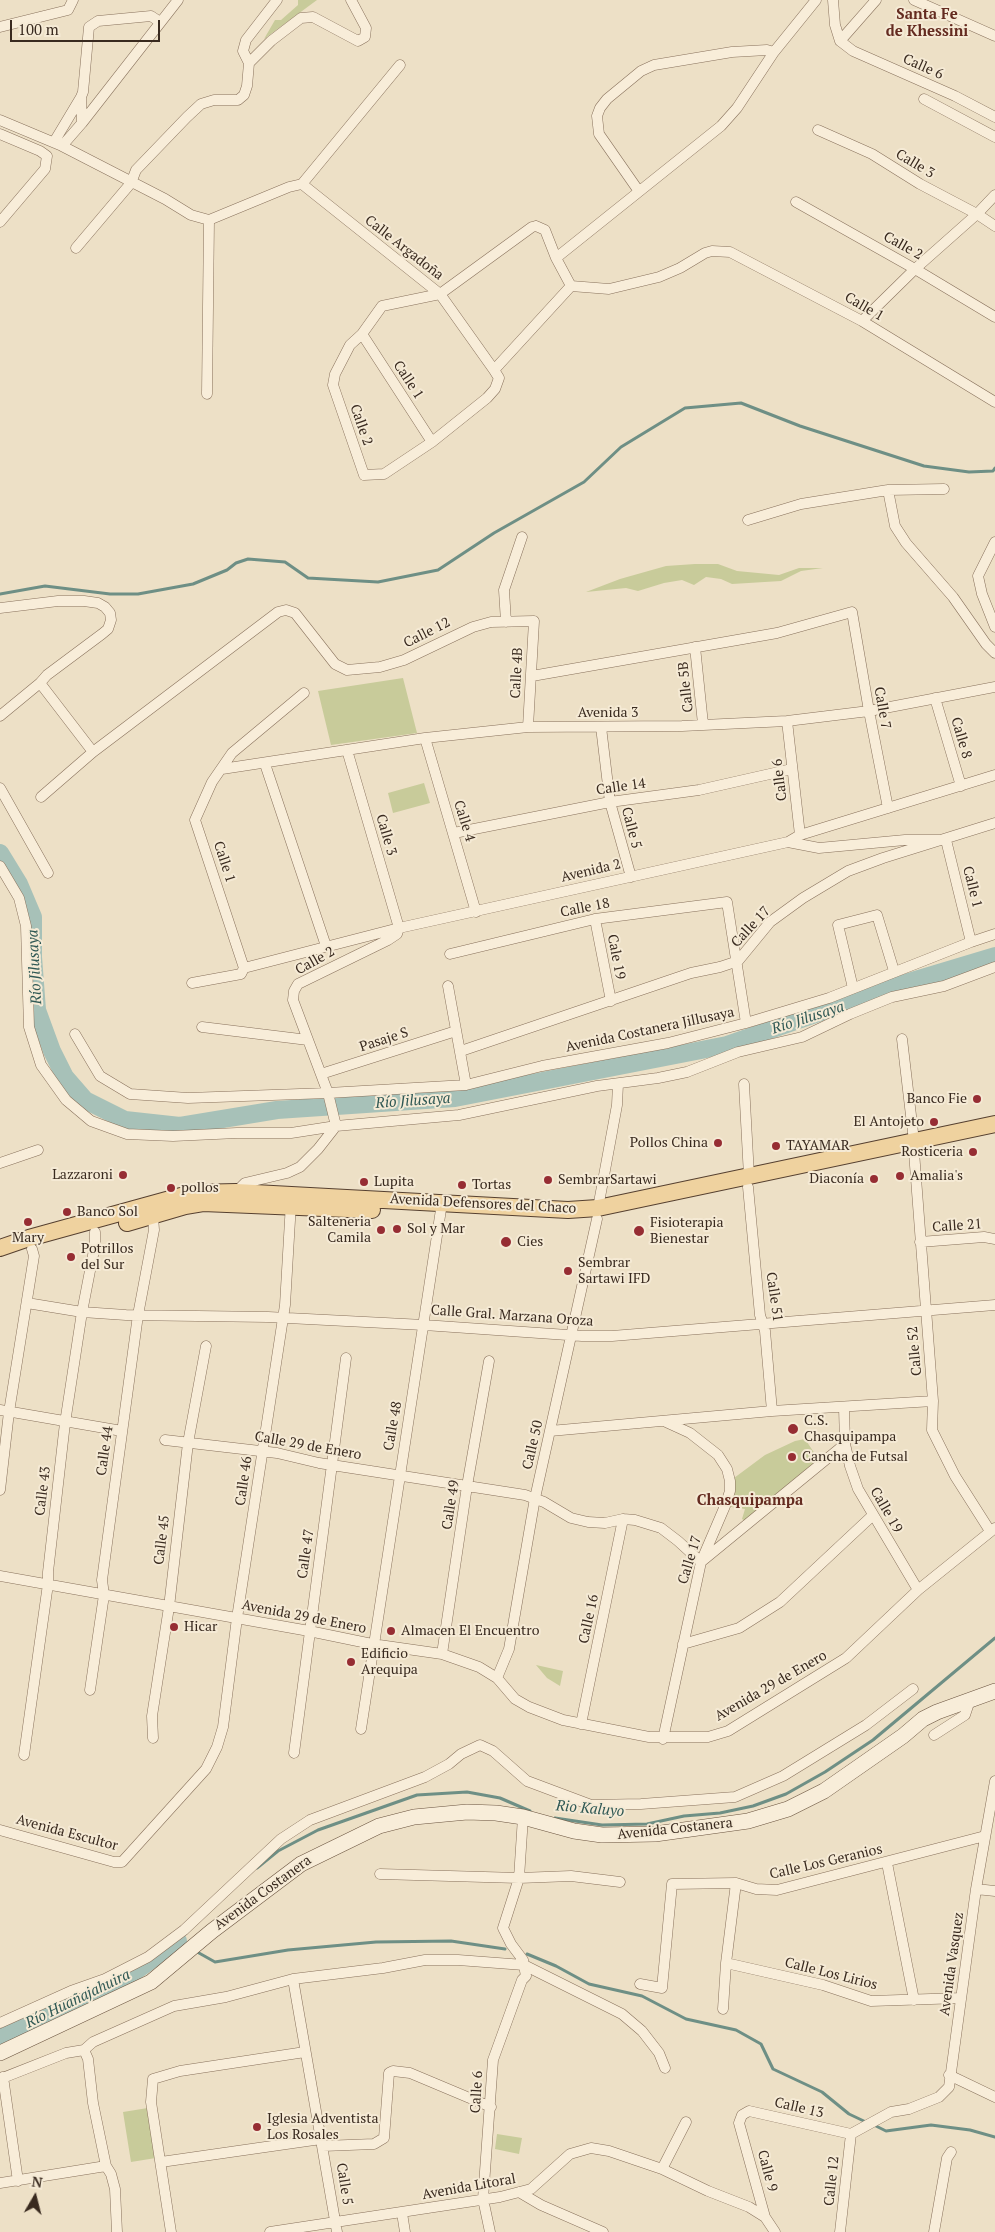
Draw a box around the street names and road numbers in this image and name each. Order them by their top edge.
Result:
street label: Calle 6 [900,51,946,83]
street label: Calle 3 [892,146,938,182]
street label: Calle Argadoña [361,212,447,284]
street label: Calle 2 [880,228,926,264]
street label: Calle 1 [841,289,887,325]
street label: Calle 1 [389,358,427,402]
street label: Calle 2 [346,402,376,448]
street label: Calle 12 [401,614,453,652]
street label: Calle 4B [507,647,527,699]
street label: Calle 5B [675,661,697,713]
street label: Calle 7 [870,686,894,730]
street label: Avenida 3 [578,705,638,721]
street label: Calle 8 [947,715,975,761]
street label: Calle 6 [769,758,791,802]
street label: Calle 14 [595,775,647,799]
street label: Calle 4 [450,798,478,844]
street label: Calle 5 [617,805,645,851]
street label: Calle 3 [372,812,400,858]
street label: Calle 1 [209,839,239,885]
street label: Avenida 2 [560,856,622,886]
street label: Calle 1 [959,864,985,910]
street label: Calle 18 [559,895,611,921]
street label: Calle 17 [728,903,774,951]
street label: Cale 19 [603,933,629,981]
street label: Calle 2 [292,943,338,979]
street label: Avenida Costanera Jillusaya [564,1004,736,1056]
street label: Pasaje S [357,1024,411,1056]
street label: Avenida Defensores del Chaco [389,1191,577,1217]
street label: Calle 21 [932,1216,982,1236]
street label: Calle 51 [762,1271,786,1323]
street label: Calle Gral. Marzana Oroza [430,1302,594,1330]
street label: Calle 52 [904,1325,926,1377]
street label: Calle 48 [380,1400,406,1452]
street label: Calle 50 [519,1419,547,1471]
street label: Calle 44 [93,1425,117,1477]
street label: Calle 29 de Enero [253,1428,363,1464]
street label: Calle 46 [232,1455,256,1507]
street label: Calle 43 [32,1465,54,1517]
street label: Calle 49 [439,1479,463,1531]
street label: Calle 19 [866,1484,906,1536]
street label: Calle 45 [151,1514,173,1566]
street label: Calle 47 [294,1528,318,1580]
street label: Calle 17 [675,1534,705,1586]
street label: Calle 16 [576,1593,602,1645]
street label: Avenida 29 de Enero [240,1597,368,1637]
street label: Avenida 29 de Enero [712,1647,830,1725]
street label: Avenida Escultor [14,1811,120,1855]
street label: Avenida Costanera [617,1815,733,1843]
street label: Calle Los Geranios [768,1841,884,1883]
street label: Avenida Costanera [211,1852,315,1934]
street label: Avenida Vasquez [936,1911,968,2017]
street label: Calle Los Lirios [783,1954,879,1994]
street label: Calle 6 [468,2070,486,2114]
street label: Calle 13 [773,2094,825,2122]
street label: Calle 9 [753,2148,781,2194]
street label: Calle 12 [821,2155,843,2207]
street label: Calle 5 [332,2162,356,2206]
street label: Avenida Litoral [421,2171,517,2203]

